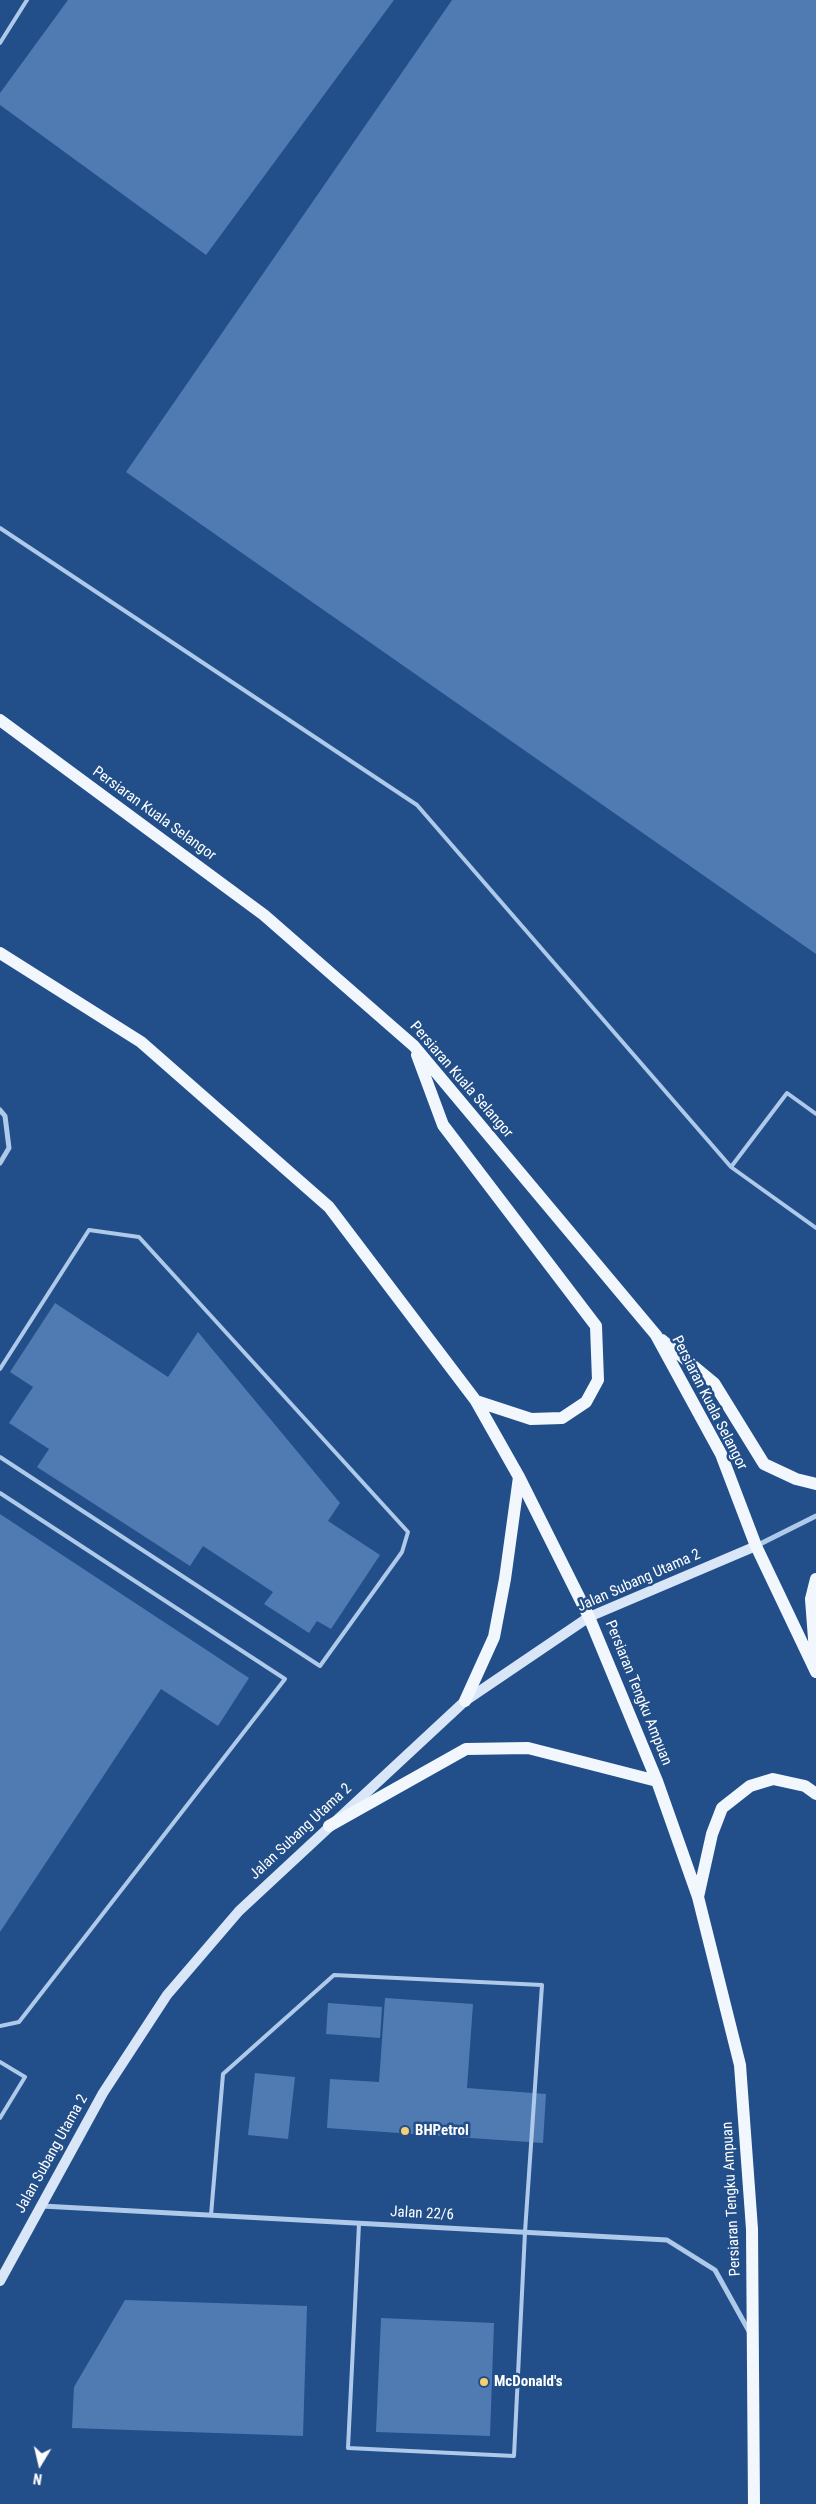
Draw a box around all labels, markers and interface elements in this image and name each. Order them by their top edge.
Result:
street label: Persiaran Kuala Selangor [89,763,219,865]
street label: Persiaran Kuala Selangor [406,1018,516,1142]
street label: Persiaran Kuala Selangor [667,1333,751,1473]
street label: Jalan Subang Utama 2 [575,1546,703,1616]
street label: Persiaran Tengku Ampuan [601,1618,675,1768]
street label: Jalan Subang Utama 2 [246,1780,356,1884]
street label: Jalan Subang Utama 2 [12,2092,92,2216]
street label: Persiaran Tengku Ampuan [719,2121,745,2277]
place label: BHPetrol [415,2122,469,2140]
marker: BHPetrol [399,2125,411,2137]
street label: Jalan 22/6 [390,2203,454,2225]
place label: McDonald's [494,2373,562,2391]
marker: McDonald's [478,2376,490,2388]
north arrow [15,2439,65,2489]
text: N [32,2470,43,2487]

